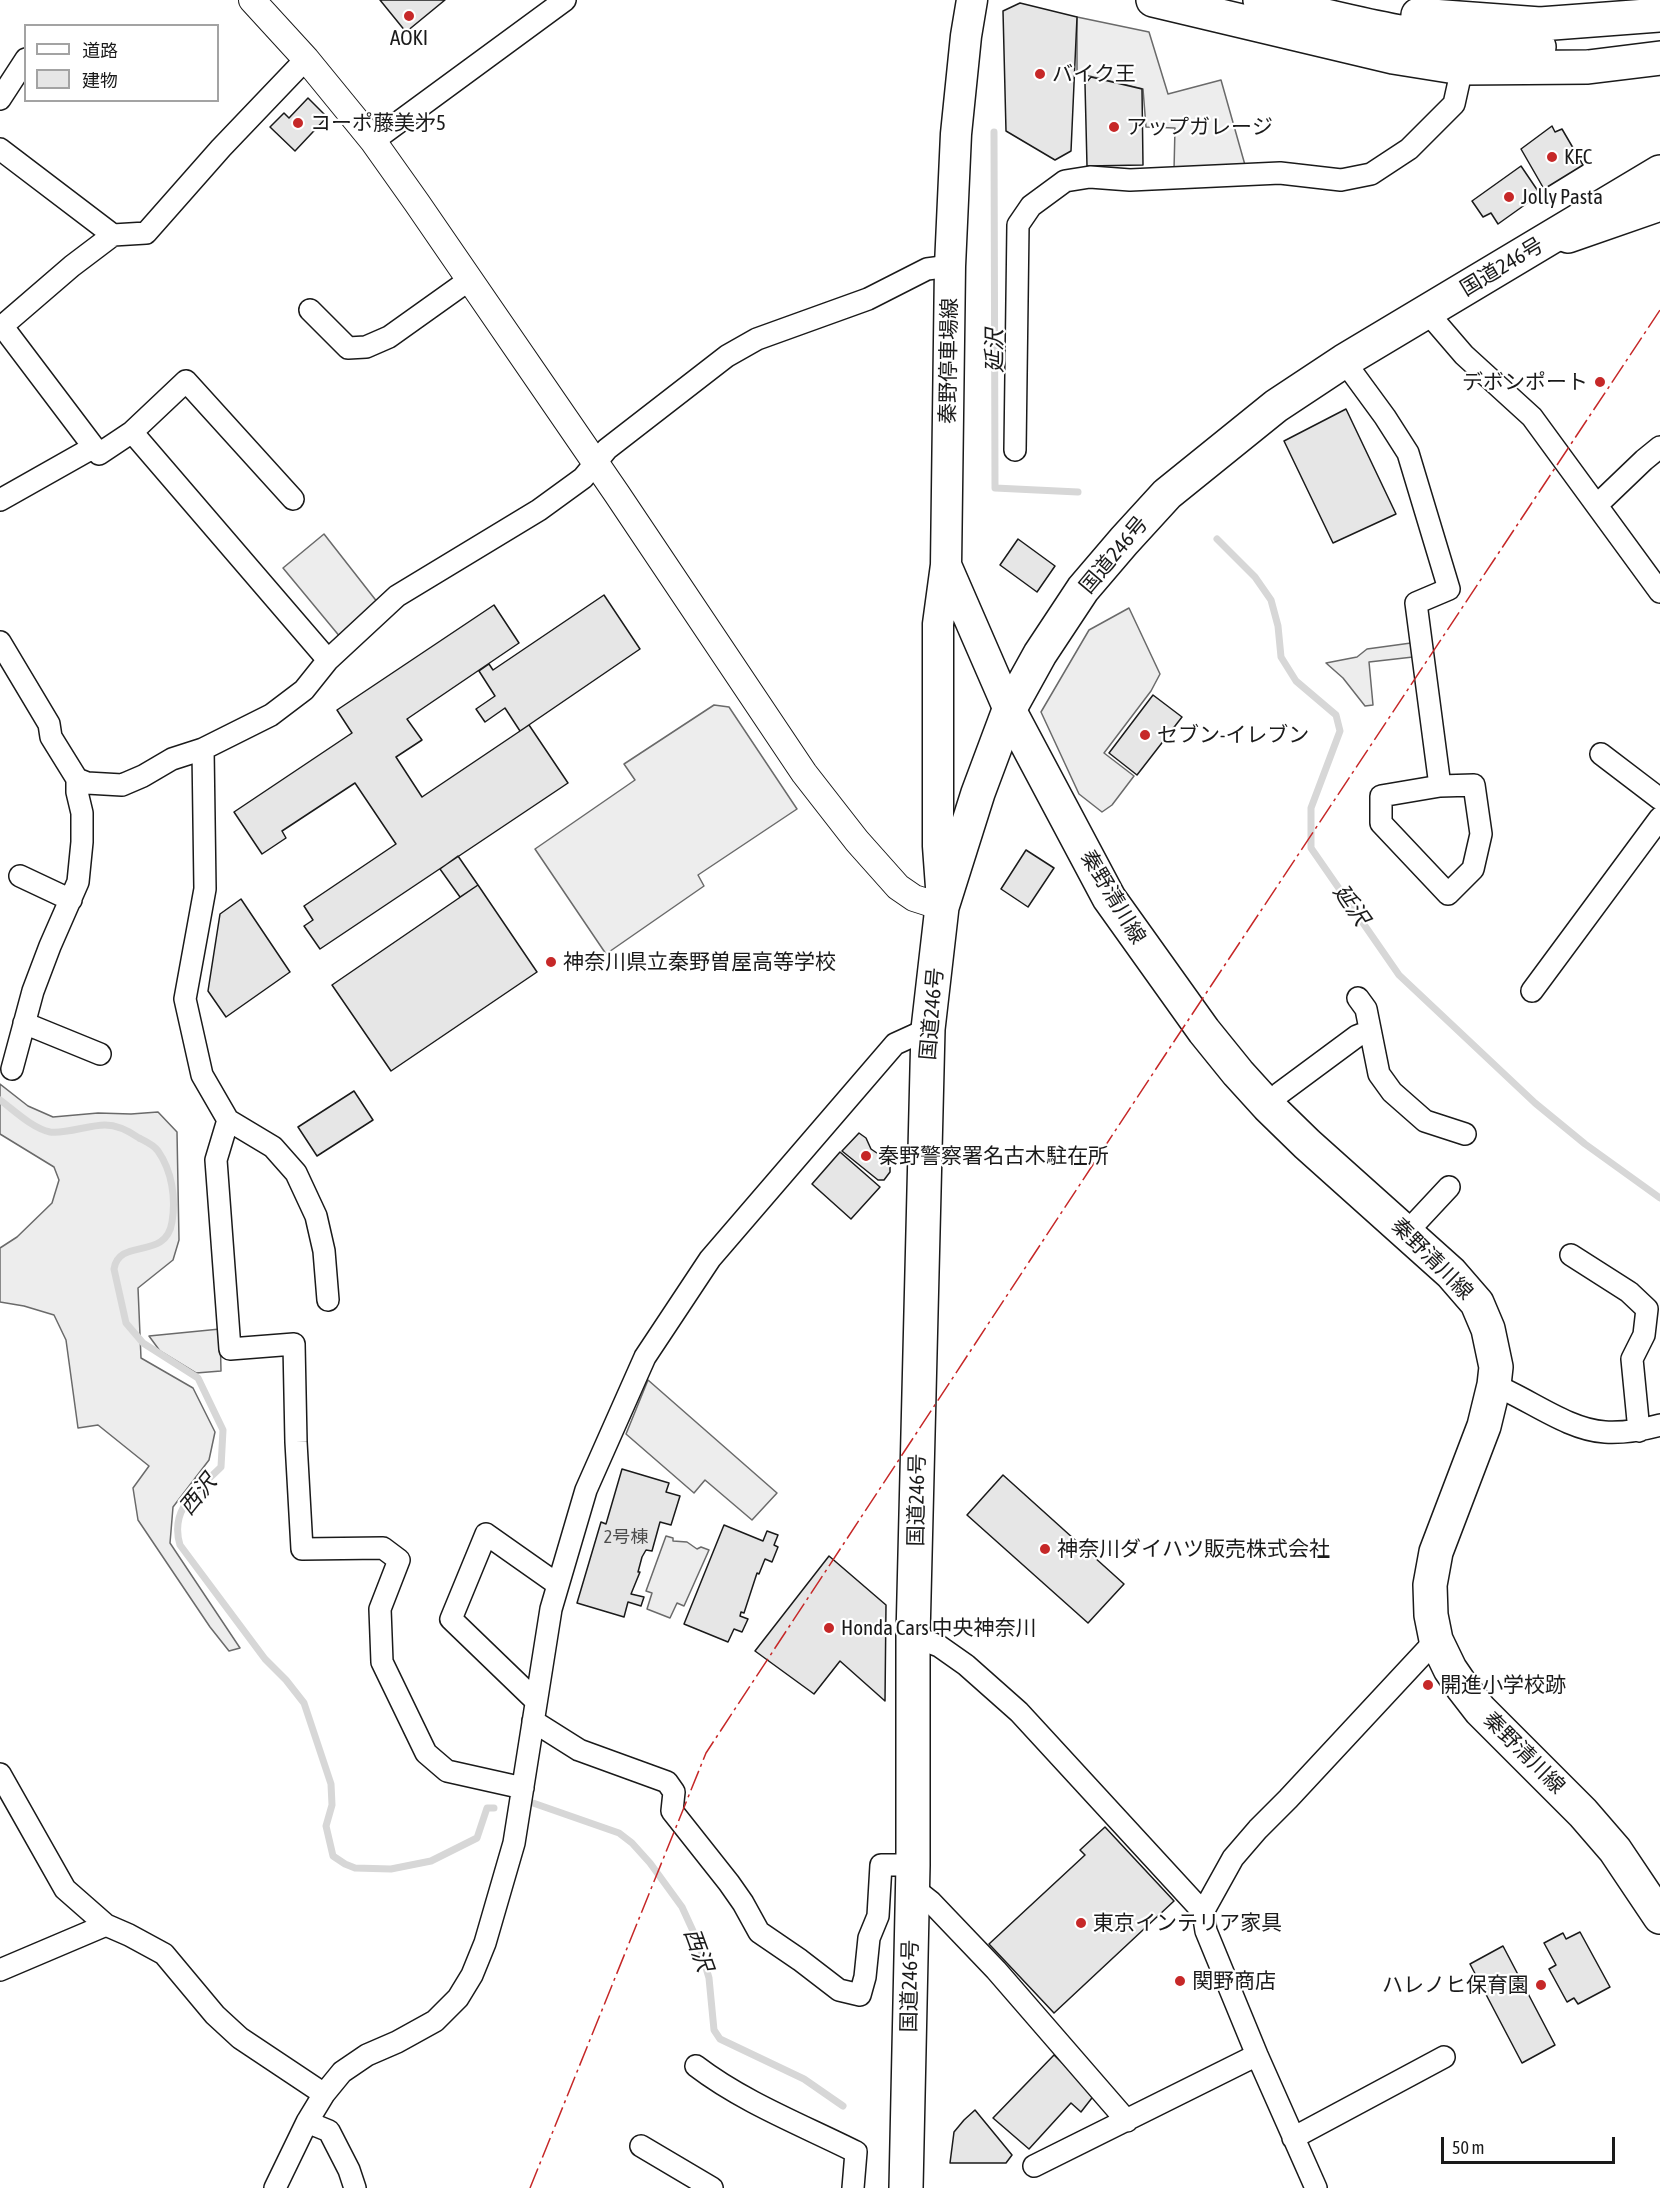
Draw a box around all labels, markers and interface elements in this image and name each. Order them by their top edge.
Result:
marker: AOKI [402,9,416,23]
legend [24,24,219,102]
place label: AOKI [390,25,428,51]
text: 道路 [82,40,118,61]
place label: バイク王 [1052,61,1136,87]
marker: バイク王 [1033,67,1047,81]
text: 建物 [82,70,118,91]
place label: コーポ藤美㐧5 [310,110,446,136]
place label: アップガレージ [1126,114,1273,140]
marker: コーポ藤美㐧5 [291,116,305,130]
marker: アップガレージ [1107,120,1121,134]
place label: KFC [1564,144,1592,170]
marker: KFC [1545,150,1559,164]
place label: Jolly Pasta [1521,184,1603,210]
marker: Jolly Pasta [1502,190,1516,204]
street label: 国道246号 [1456,232,1548,302]
street label: 秦野停車場線 [935,298,963,424]
water label: 延沢 [982,329,1008,373]
place label: デボンポート [1462,369,1588,395]
marker: デボンポート [1593,375,1607,389]
street label: 国道246号 [1075,511,1153,599]
place label: セブン-イレブン [1157,722,1309,748]
marker: セブン-イレブン [1138,728,1152,742]
street label: 秦野清川線 [1075,846,1151,948]
water label: 延沢 [1328,879,1374,931]
place label: 神奈川県立秦野曽屋高等学校 [563,949,836,975]
marker: 神奈川県立秦野曽屋高等学校 [544,955,558,969]
street label: 国道246号 [915,967,949,1061]
place label: 秦野警察署名古木駐在所 [878,1143,1109,1169]
marker: 秦野警察署名古木駐在所 [859,1149,873,1163]
street label: 秦野清川線 [1386,1213,1478,1305]
street label: 国道246号 [904,1453,930,1547]
water label: 西沢 [174,1470,222,1520]
house number: 2号棟 [604,1526,648,1548]
place label: 神奈川ダイハツ販売株式会社 [1057,1536,1330,1562]
marker: 神奈川ダイハツ販売株式会社 [1038,1542,1052,1556]
place label: Honda Cars 中央神奈川 [841,1615,1037,1641]
marker: Honda Cars 中央神奈川 [822,1621,836,1635]
place label: 開進小学校跡 [1440,1672,1566,1698]
marker: 開進小学校跡 [1421,1678,1435,1692]
street label: 秦野清川線 [1478,1707,1570,1799]
place label: 東京インテリア家具 [1093,1910,1282,1936]
marker: 東京インテリア家具 [1074,1916,1088,1930]
water label: 西沢 [678,1925,718,1975]
street label: 国道246号 [897,1939,923,2033]
place label: 関野商店 [1192,1968,1276,1994]
place label: ハレノヒ保育園 [1382,1972,1529,1998]
marker: 関野商店 [1173,1974,1187,1988]
marker: ハレノヒ保育園 [1534,1978,1548,1992]
scale bar [1444,2125,1618,2163]
text: 50 m [1452,2137,1484,2158]

